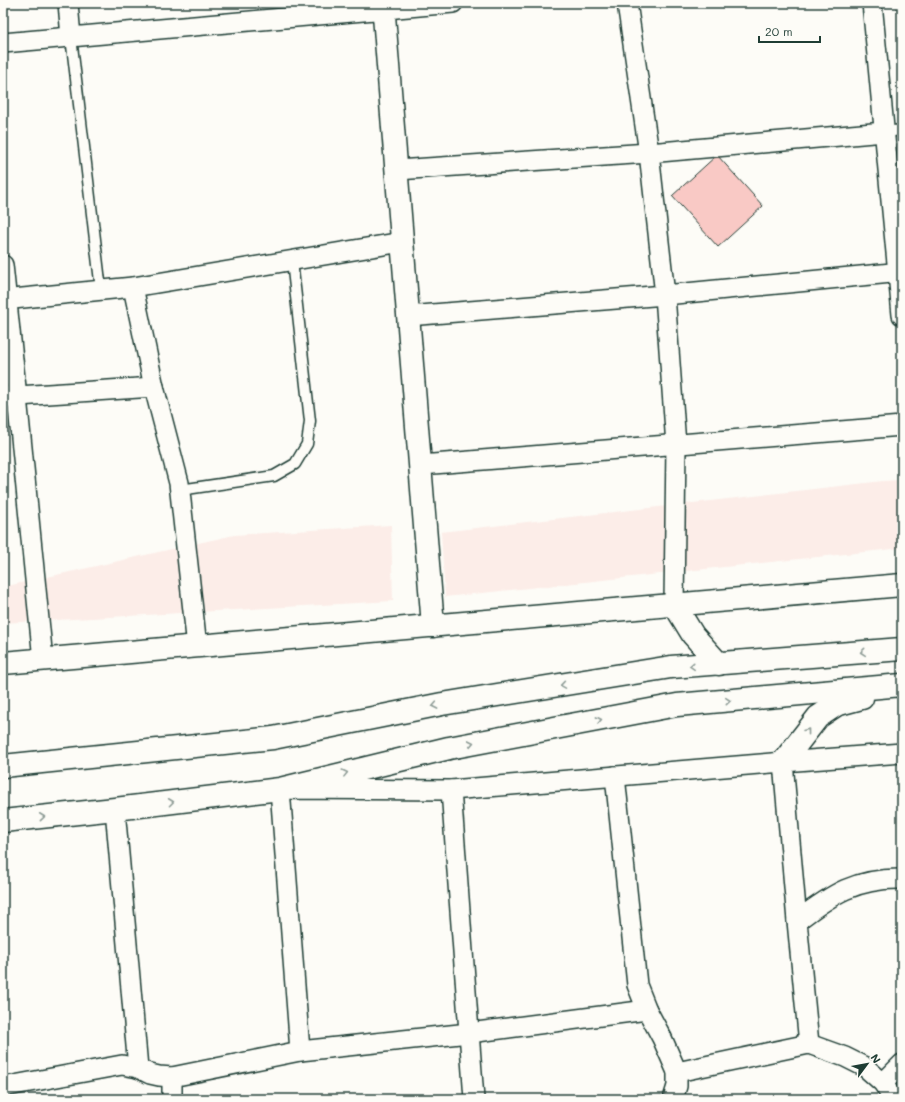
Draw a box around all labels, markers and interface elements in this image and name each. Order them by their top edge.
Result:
scale bar [759,18,820,44]
text: 20 m [765,23,793,39]
one-way arrow [860,648,866,657]
one-way arrow [689,661,695,670]
one-way arrow [560,680,566,689]
one-way arrow [725,696,731,705]
one-way arrow [432,701,438,709]
one-way arrow [596,716,602,724]
one-way arrow [802,728,809,735]
one-way arrow [468,740,475,748]
one-way arrow [341,769,348,778]
one-way arrow [168,798,174,807]
one-way arrow [39,813,45,822]
north arrow [847,1044,887,1084]
text: N [867,1051,884,1066]

